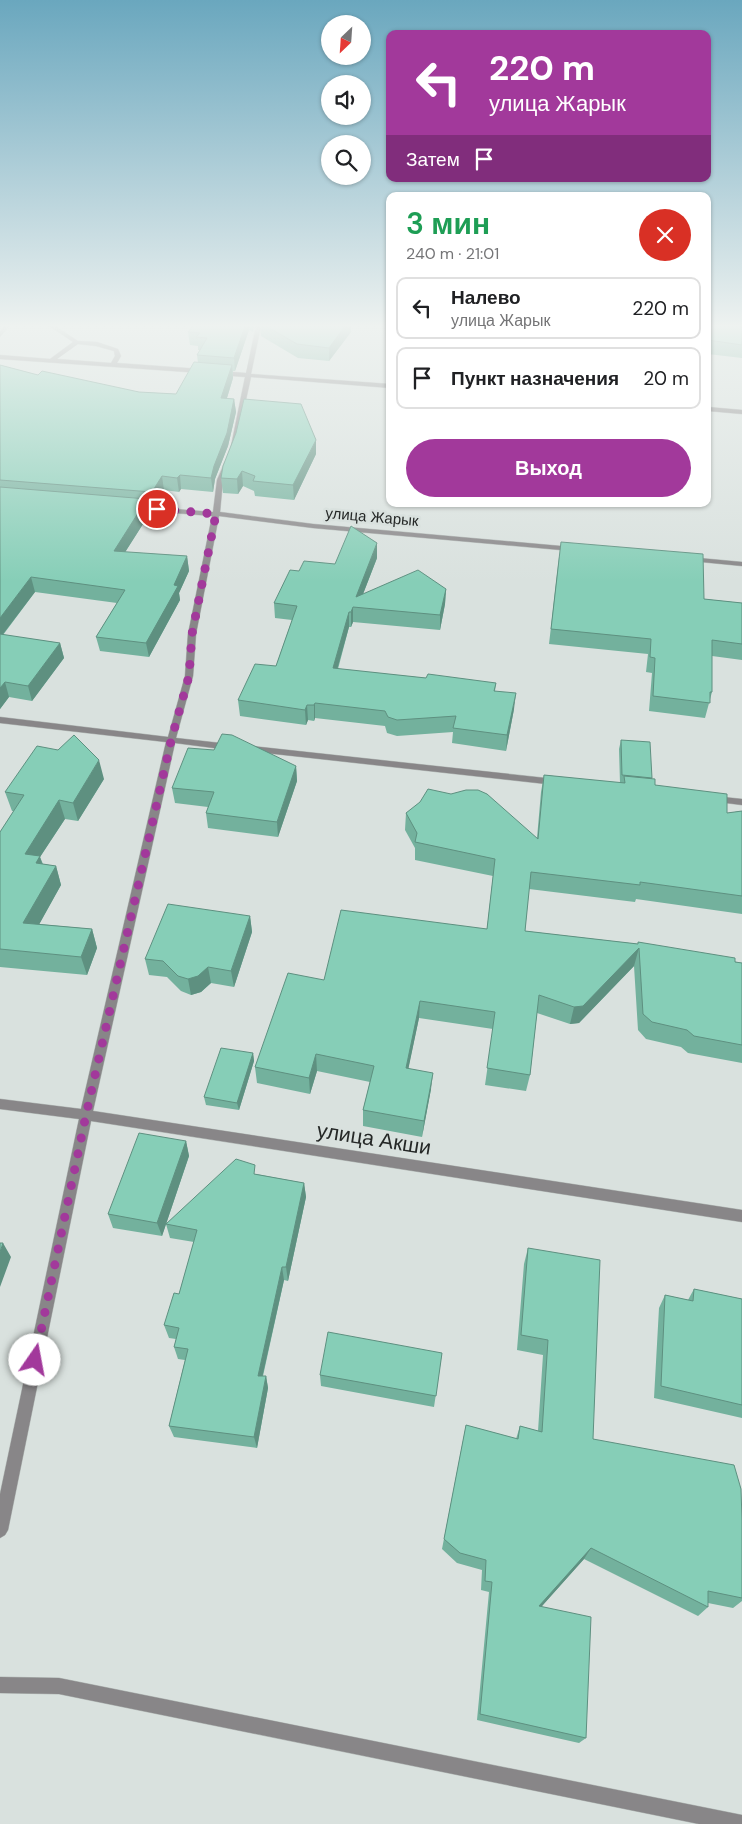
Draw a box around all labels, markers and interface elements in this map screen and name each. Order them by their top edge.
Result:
north arrow [321,15,371,65]
map controls [321,15,371,185]
text: 220 m [489,45,595,91]
icon: left [406,50,471,115]
button: sound [321,75,371,125]
text: улица Жарык [489,89,626,118]
button: search [321,135,371,185]
icon: arrive [470,145,498,173]
text: Затем [406,147,460,172]
text: 3 мин [406,204,490,243]
button: close [639,209,691,261]
text: 240 m · 21:01 [406,243,499,264]
text: Налево [451,285,521,310]
icon: left [408,294,436,322]
text: 220 m [632,296,689,321]
text: улица Жарык [451,310,551,331]
icon: arrive [408,364,436,392]
text: Пункт назначения [451,366,619,391]
text: 20 m [643,366,689,391]
button: Выход [406,439,691,497]
pin [136,488,178,530]
icon: arrive [143,495,171,523]
street label: улица Жарык [325,503,420,531]
street label: улица Акши [315,1116,433,1162]
position arrow [8,1333,60,1385]

